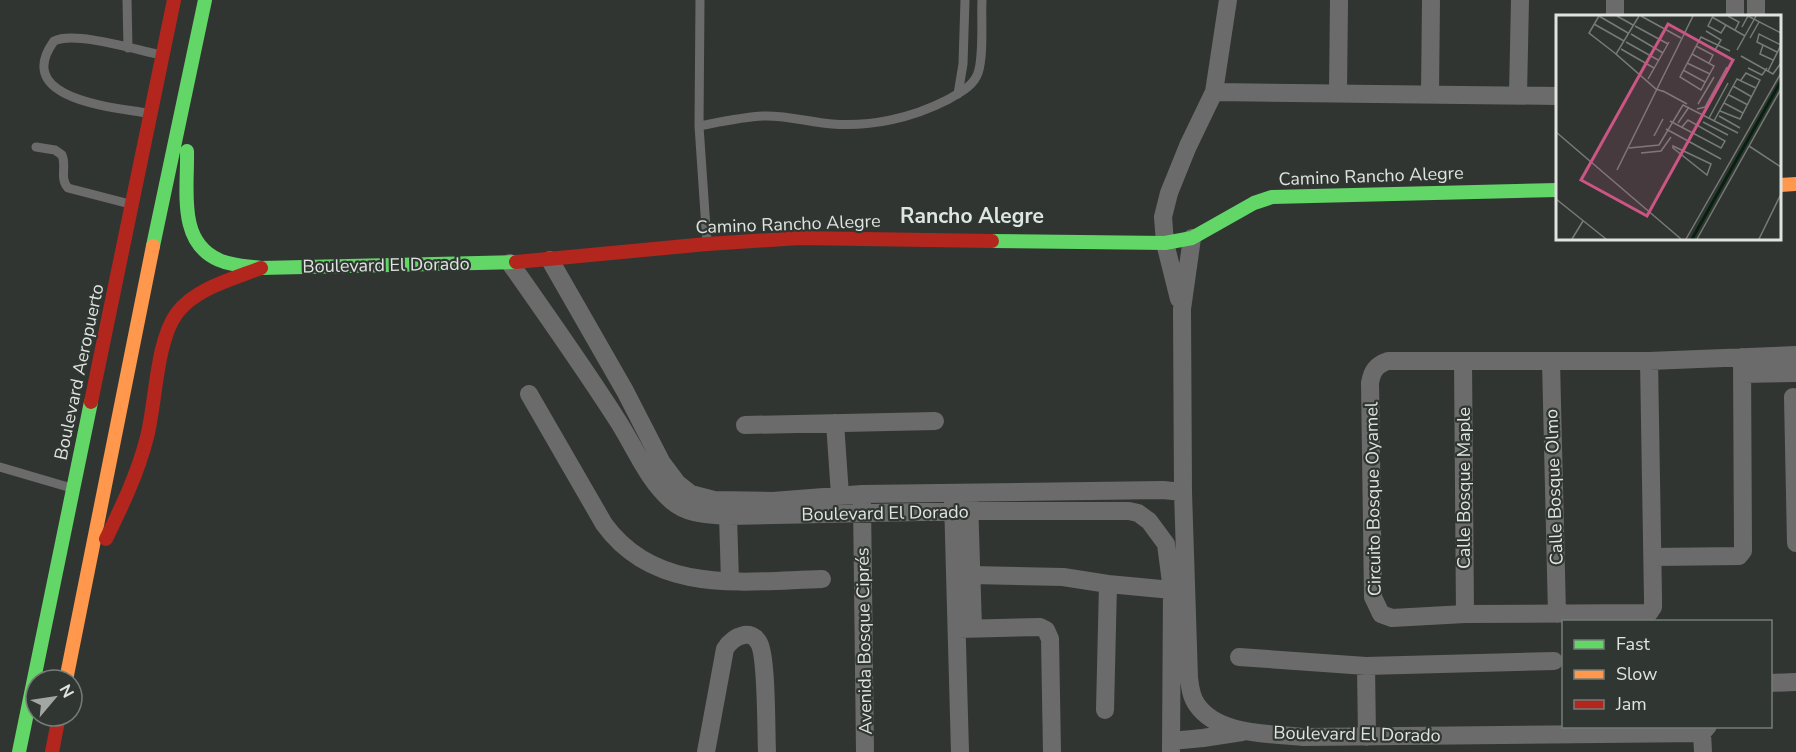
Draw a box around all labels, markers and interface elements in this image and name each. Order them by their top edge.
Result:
inset map [1556,15,1781,240]
street label: Camino Rancho Alegre [1278,161,1464,191]
district label: Rancho Alegre [900,202,1044,230]
street label: Camino Rancho Alegre [695,209,881,239]
street label: Boulevard El Dorado [302,252,470,278]
street label: Boulevard Aeropuerto [49,282,109,462]
street label: Circuito Bosque Oyamel [1359,401,1387,596]
street label: Calle Bosque Maple [1452,407,1476,569]
street label: Calle Bosque Olmo [1539,408,1569,566]
street label: Boulevard El Dorado [801,500,969,526]
street label: Avenida Bosque Ciprés [850,547,878,735]
legend [1562,620,1772,728]
text: Fast [1616,632,1651,656]
text: Slow [1616,662,1657,686]
north arrow [24,668,84,728]
text: N [54,681,79,702]
text: Jam [1615,692,1647,716]
street label: Boulevard El Dorado [1273,721,1441,747]

